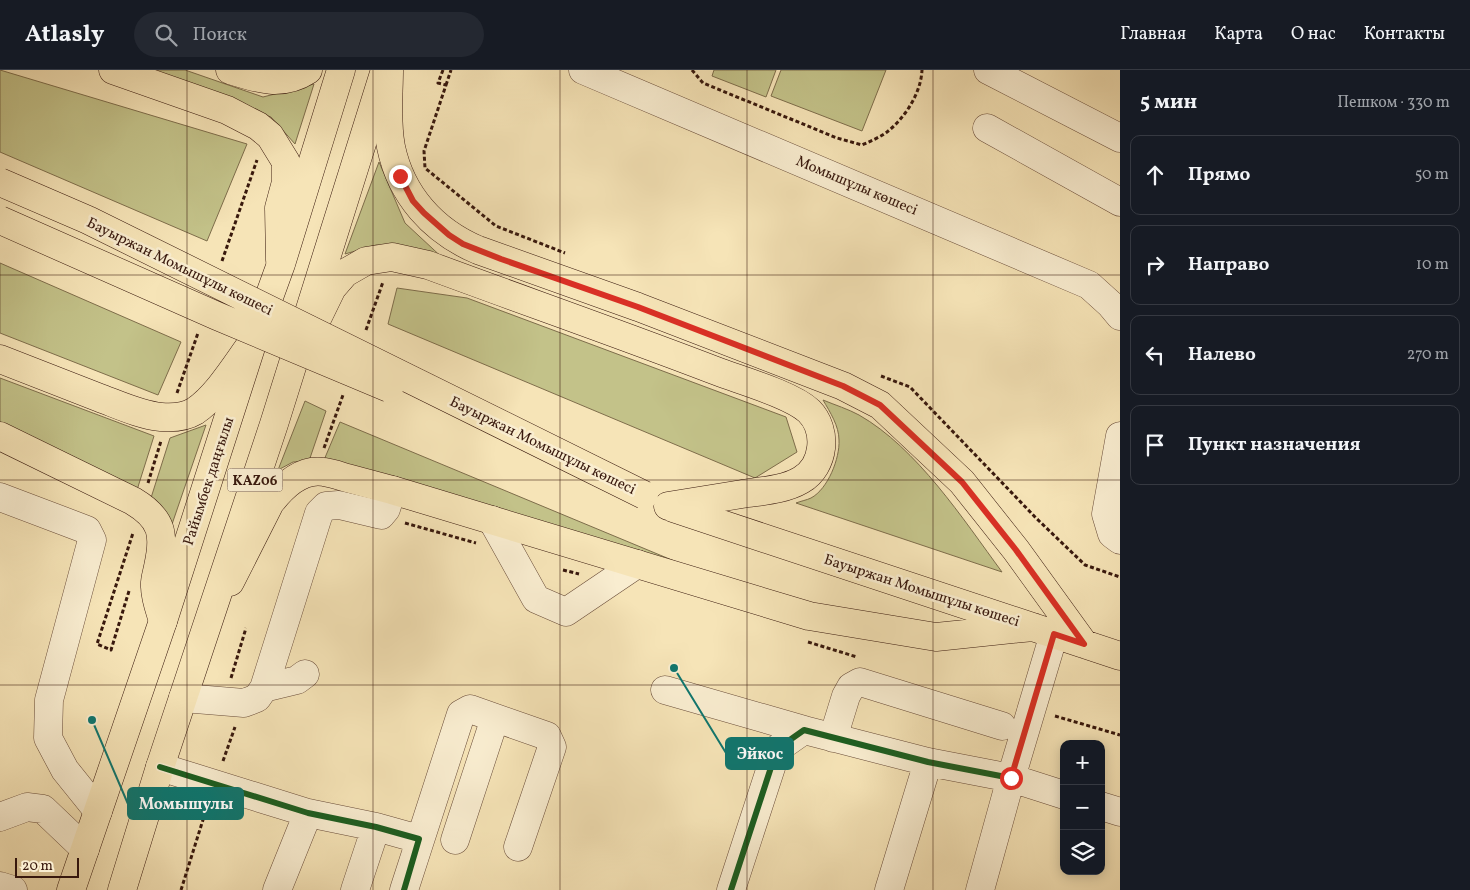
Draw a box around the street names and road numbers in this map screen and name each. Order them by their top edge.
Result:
street label: Момышұлы көшесі [792,151,921,222]
street label: Бауыржан Момышұлы көшесі [83,213,276,322]
street label: Бауыржан Момышұлы көшесі [446,392,639,501]
street label: Райымбек даңғылы [179,414,240,548]
road number: KАZ06 [228,468,282,492]
street label: Бауыржан Момышұлы көшесі [821,550,1022,633]

